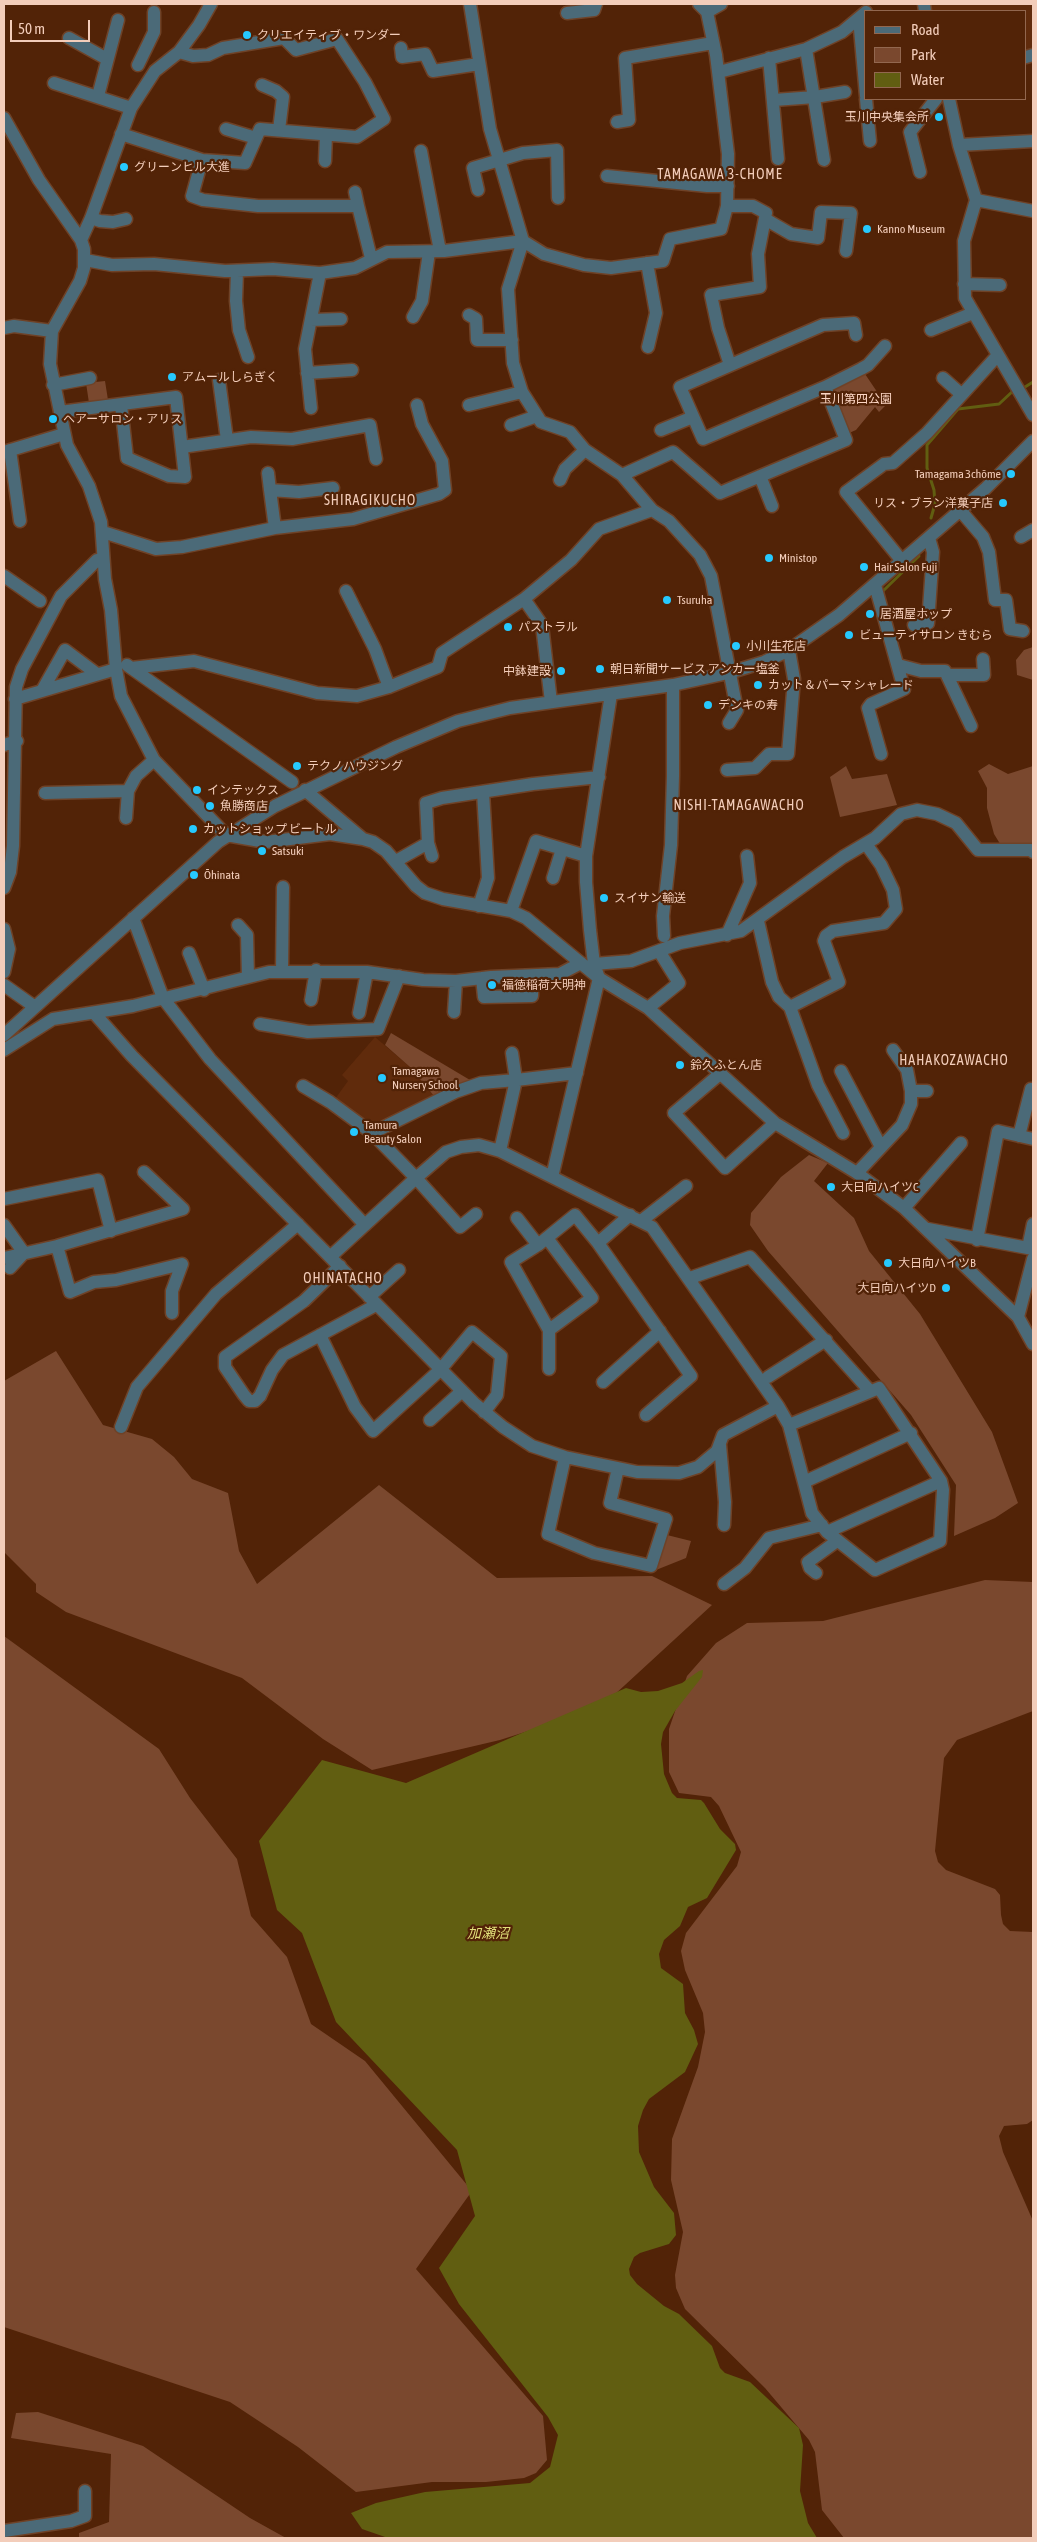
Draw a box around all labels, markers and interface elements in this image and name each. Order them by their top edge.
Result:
scale bar [12,10,92,42]
legend [864,10,1027,100]
text: 50 m [18,20,45,37]
text: Road [911,21,940,38]
place label: クリエイティブ・ワンダー [257,28,401,42]
marker: クリエイティブ・ワンダー [241,29,253,41]
text: Park [911,46,936,63]
text: Water [911,71,944,88]
place label: 玉川中央集会所 [845,110,929,124]
marker: 玉川中央集会所 [933,111,945,123]
place label: グリーンヒル大進 [134,160,230,174]
marker: グリーンヒル大進 [118,161,130,173]
district label: TAMAGAWA 3-CHOME [655,167,785,183]
place label: Kanno Museum [877,222,945,236]
marker: Kanno Museum [861,223,873,235]
place label: アムールしらぎく [182,370,278,384]
marker: アムールしらぎく [166,371,178,383]
park label: 玉川第四公園 [820,392,892,406]
place label: ヘアーサロン・アリス [63,412,182,426]
marker: ヘアーサロン・アリス [47,413,59,425]
place label: Tamagama 3chōme [915,467,1001,481]
marker: Tamagama 3chōme [1005,468,1017,480]
district label: SHIRAGIKUCHO [322,493,418,509]
place label: リス・ブラン洋菓子店 [873,496,993,510]
marker: リス・ブラン洋菓子店 [997,497,1009,509]
place label: Ministop [779,551,817,565]
marker: Ministop [763,552,775,564]
place label: Hair Salon Fuji [874,560,937,574]
marker: Hair Salon Fuji [858,561,870,573]
place label: Tsuruha [677,593,712,607]
marker: Tsuruha [661,594,673,606]
place label: 居酒屋ホップ [880,607,952,621]
marker: 居酒屋ホップ [864,608,876,620]
place label: パストラル [518,620,578,634]
marker: パストラル [502,621,514,633]
place label: ビューティサロン きむら [859,628,993,642]
marker: ビューティサロン きむら [843,629,855,641]
place label: 小川生花店 [746,639,806,653]
marker: 小川生花店 [730,640,742,652]
place label: 朝日新聞サービス アンカー塩釜 [610,662,780,676]
marker: 朝日新聞サービス アンカー塩釜 [594,663,606,675]
place label: 中鉢建設 [503,664,551,678]
marker: 中鉢建設 [555,665,567,677]
place label: カット＆パーマ シャレード [768,678,914,692]
marker: カット＆パーマ シャレード [752,679,764,691]
place label: デンキの寿 [718,698,778,712]
marker: デンキの寿 [702,699,714,711]
place label: テクノハウジング [307,759,403,773]
marker: テクノハウジング [291,760,303,772]
place label: インテックス [207,783,279,797]
marker: インテックス [191,784,203,796]
district label: NISHI-TAMAGAWACHO [671,798,807,814]
place label: 魚勝商店 [220,799,268,813]
marker: 魚勝商店 [204,800,216,812]
place label: カットショップ ビートル [203,822,337,836]
marker: カットショップ ビートル [187,823,199,835]
place label: Satsuki [272,844,304,858]
marker: Satsuki [256,845,268,857]
place label: Ōhinata [204,868,240,882]
marker: Ōhinata [188,869,200,881]
place label: スイサン輸送 [614,891,686,905]
marker: スイサン輸送 [598,892,610,904]
place label: 福徳稲荷大明神 [502,978,586,992]
marker: 福徳稲荷大明神 [486,979,498,991]
district label: HAHAKOZAWACHO [898,1053,1010,1069]
place label: 鈴久ふとん店 [690,1058,762,1072]
marker: 鈴久ふとん店 [674,1059,686,1071]
place label: Tamagawa Nursery School [392,1064,458,1092]
marker: Tamagawa Nursery School [376,1072,388,1084]
place label: Tamura Beauty Salon [364,1118,422,1146]
marker: Tamura Beauty Salon [348,1126,360,1138]
place label: 大日向ハイツC [841,1180,918,1194]
marker: 大日向ハイツC [825,1181,837,1193]
place label: 大日向ハイツB [898,1256,976,1270]
marker: 大日向ハイツB [882,1257,894,1269]
district label: OHINATACHO [302,1271,384,1287]
place label: 大日向ハイツD [857,1281,936,1295]
marker: 大日向ハイツD [940,1282,952,1294]
water label: 加瀬沼 [467,1926,509,1942]

